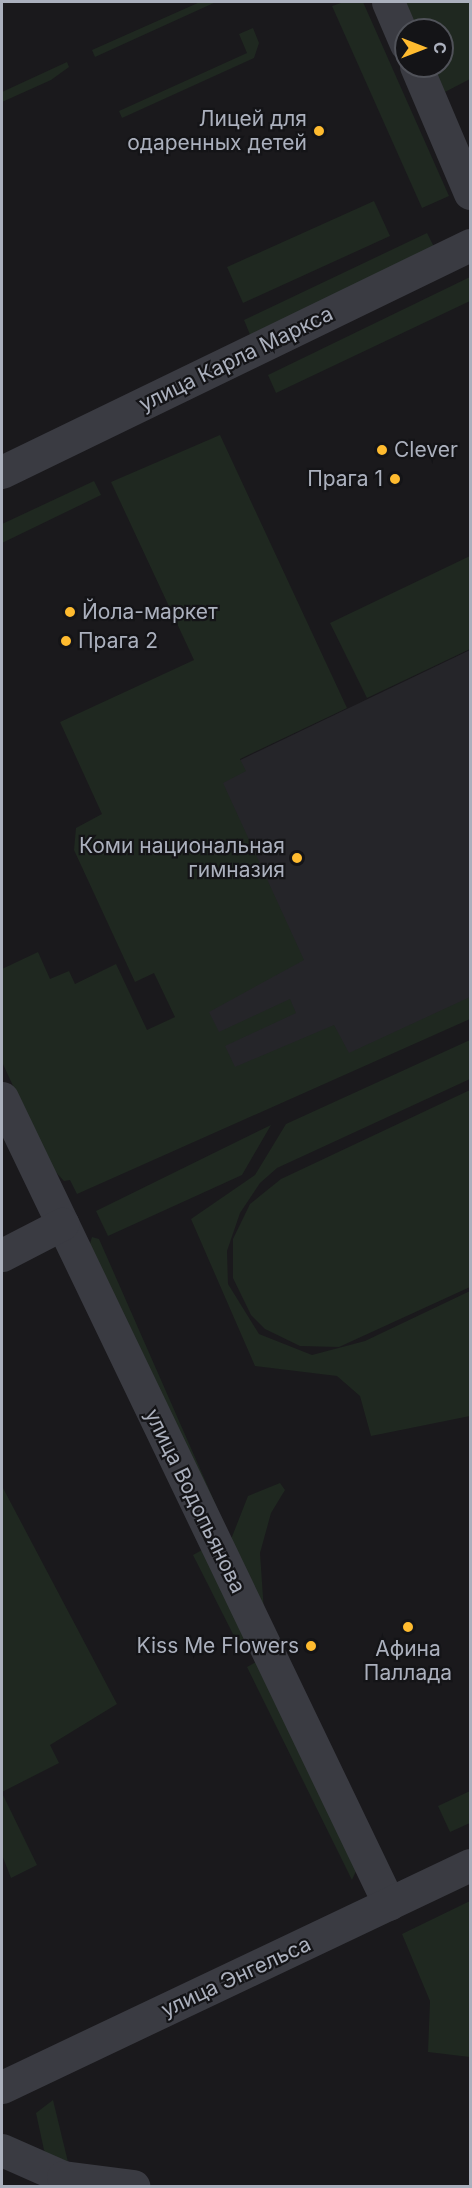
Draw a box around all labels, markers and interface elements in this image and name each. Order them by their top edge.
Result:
north arrow [394,18,454,78]
text: С [430,42,450,54]
place label: Лицей для одаренных детей [127,106,307,156]
marker: Лицей для одаренных детей [312,124,326,138]
street label: улица Карла Маркса [135,301,337,417]
place label: Clever [394,437,458,463]
marker: Clever [375,443,389,457]
place label: Прага 1 [307,466,383,492]
marker: Прага 1 [388,472,402,486]
place label: Йола-маркет [82,599,218,625]
marker: Йола-маркет [63,605,77,619]
place label: Прага 2 [78,628,158,654]
marker: Прага 2 [59,634,73,648]
place label: Коми национальная гимназия [79,833,285,883]
marker: Коми национальная гимназия [290,851,304,865]
street label: улица Водопьянова [139,1405,251,1597]
marker: Афина Паллада [401,1620,415,1634]
place label: Kiss Me Flowers [137,1633,299,1659]
place label: Афина Паллада [364,1636,452,1686]
marker: Kiss Me Flowers [304,1639,318,1653]
street label: улица Энгельса [157,1931,315,2023]

